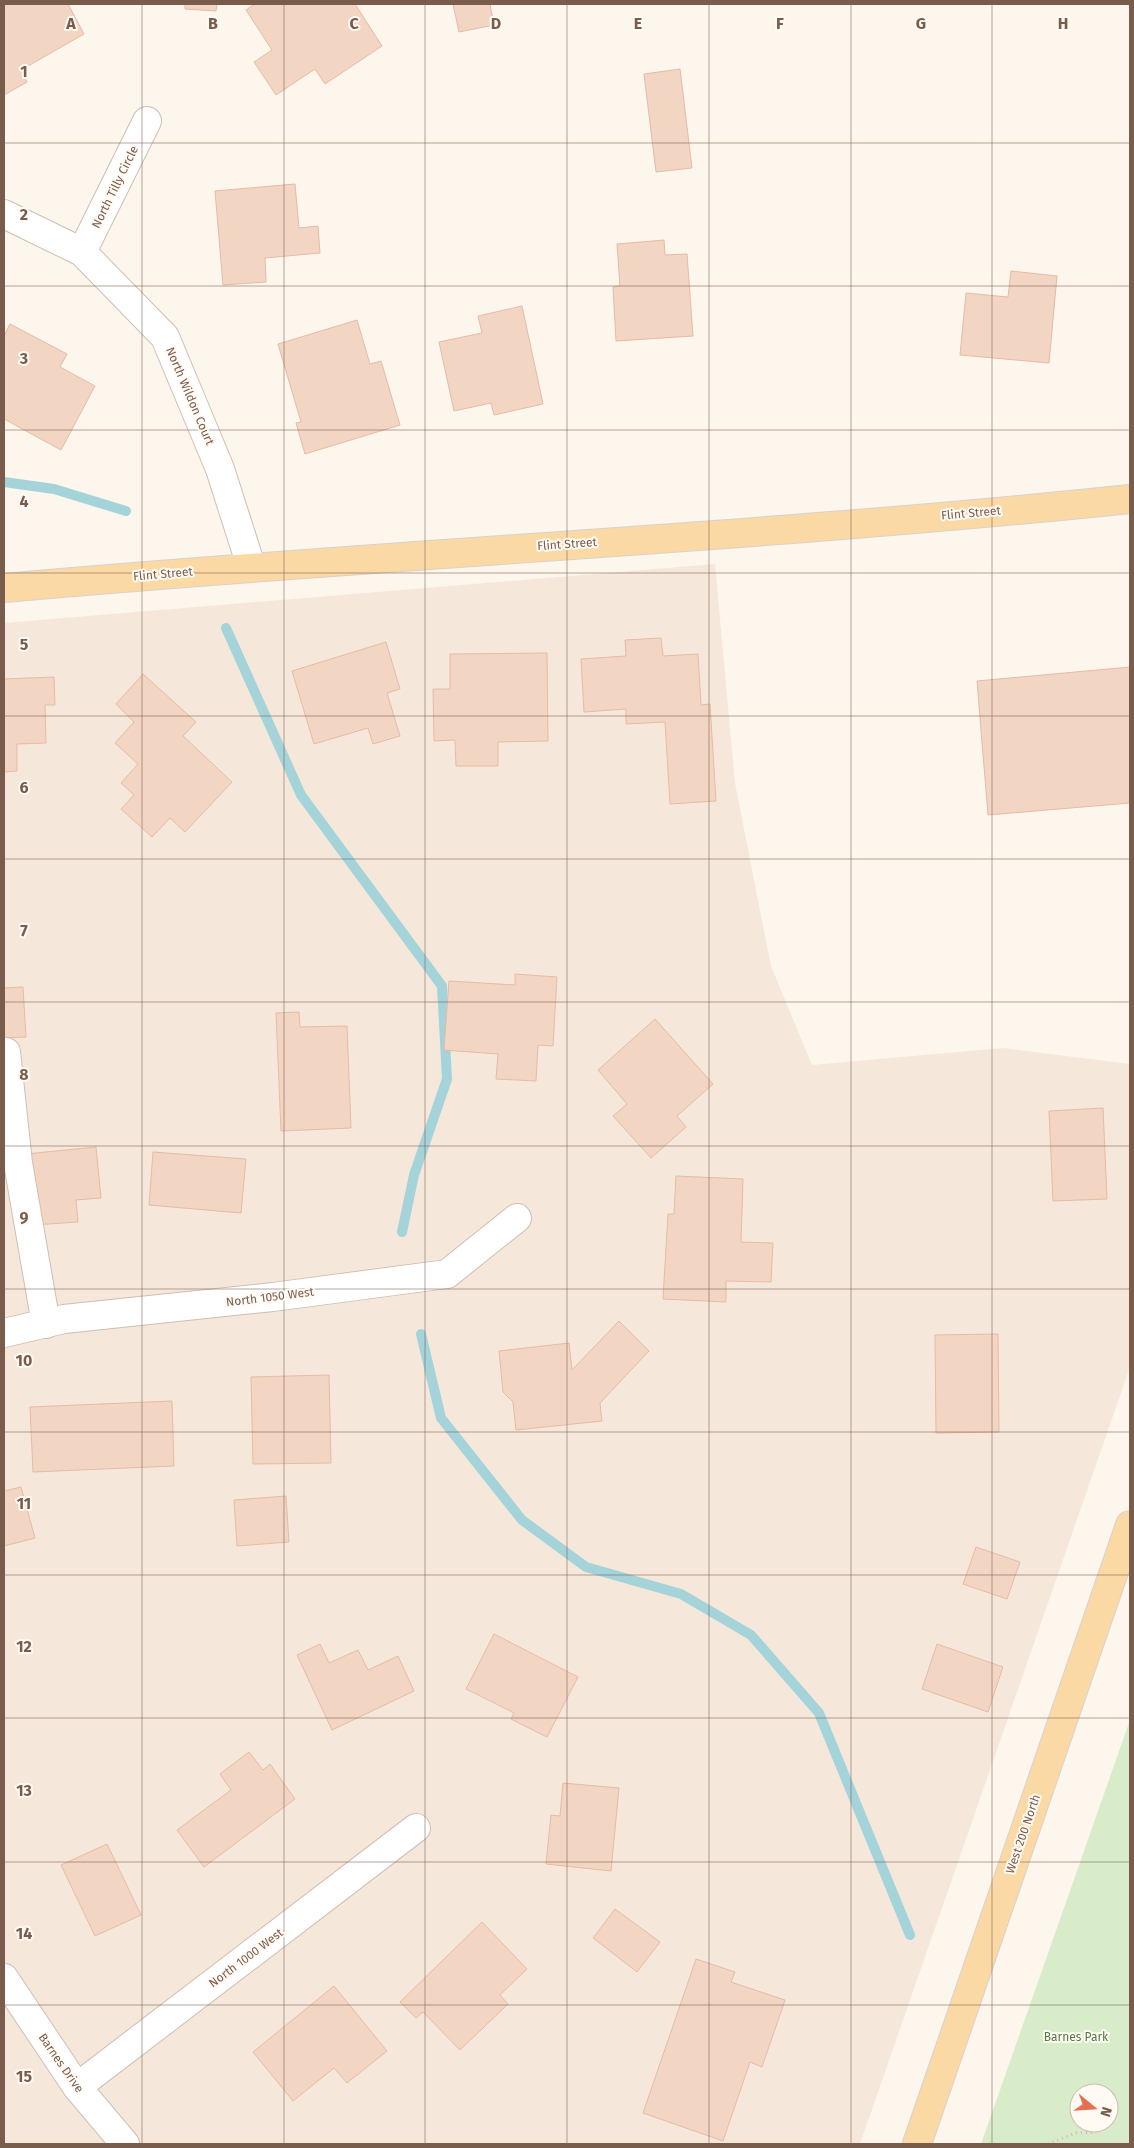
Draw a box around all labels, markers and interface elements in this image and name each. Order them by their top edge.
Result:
text: A [65,14,76,33]
text: B [208,14,218,33]
text: C [349,14,359,33]
text: D [491,14,501,33]
text: E [634,14,642,33]
text: F [776,14,784,33]
text: G [916,14,926,33]
text: H [1058,14,1068,33]
text: 1 [20,62,28,81]
street label: North Tilly Circle [89,143,141,231]
text: 2 [20,205,28,224]
street label: North Wildon Court [163,345,217,448]
text: 3 [19,349,28,368]
text: 4 [19,492,29,511]
street label: Flint Street [941,503,1002,523]
street label: Flint Street [537,535,598,553]
street label: Flint Street [133,564,194,584]
text: 5 [20,635,29,654]
text: 6 [19,778,29,797]
text: 7 [20,921,28,940]
text: 8 [19,1065,29,1084]
text: 9 [20,1208,29,1227]
street label: North 1050 West [225,1285,315,1309]
text: 10 [16,1351,32,1370]
text: 11 [17,1494,31,1513]
text: 12 [16,1637,32,1656]
text: 13 [16,1781,32,1800]
street label: West 200 North [1003,1792,1043,1876]
text: 14 [16,1924,32,1943]
street label: North 1000 West [206,1925,286,1990]
park label: Barnes Park [1044,2030,1109,2044]
street label: Barnes Drive [35,2031,87,2095]
text: 15 [16,2067,32,2086]
north arrow [1069,2083,1119,2133]
text: N [1096,2105,1115,2119]

